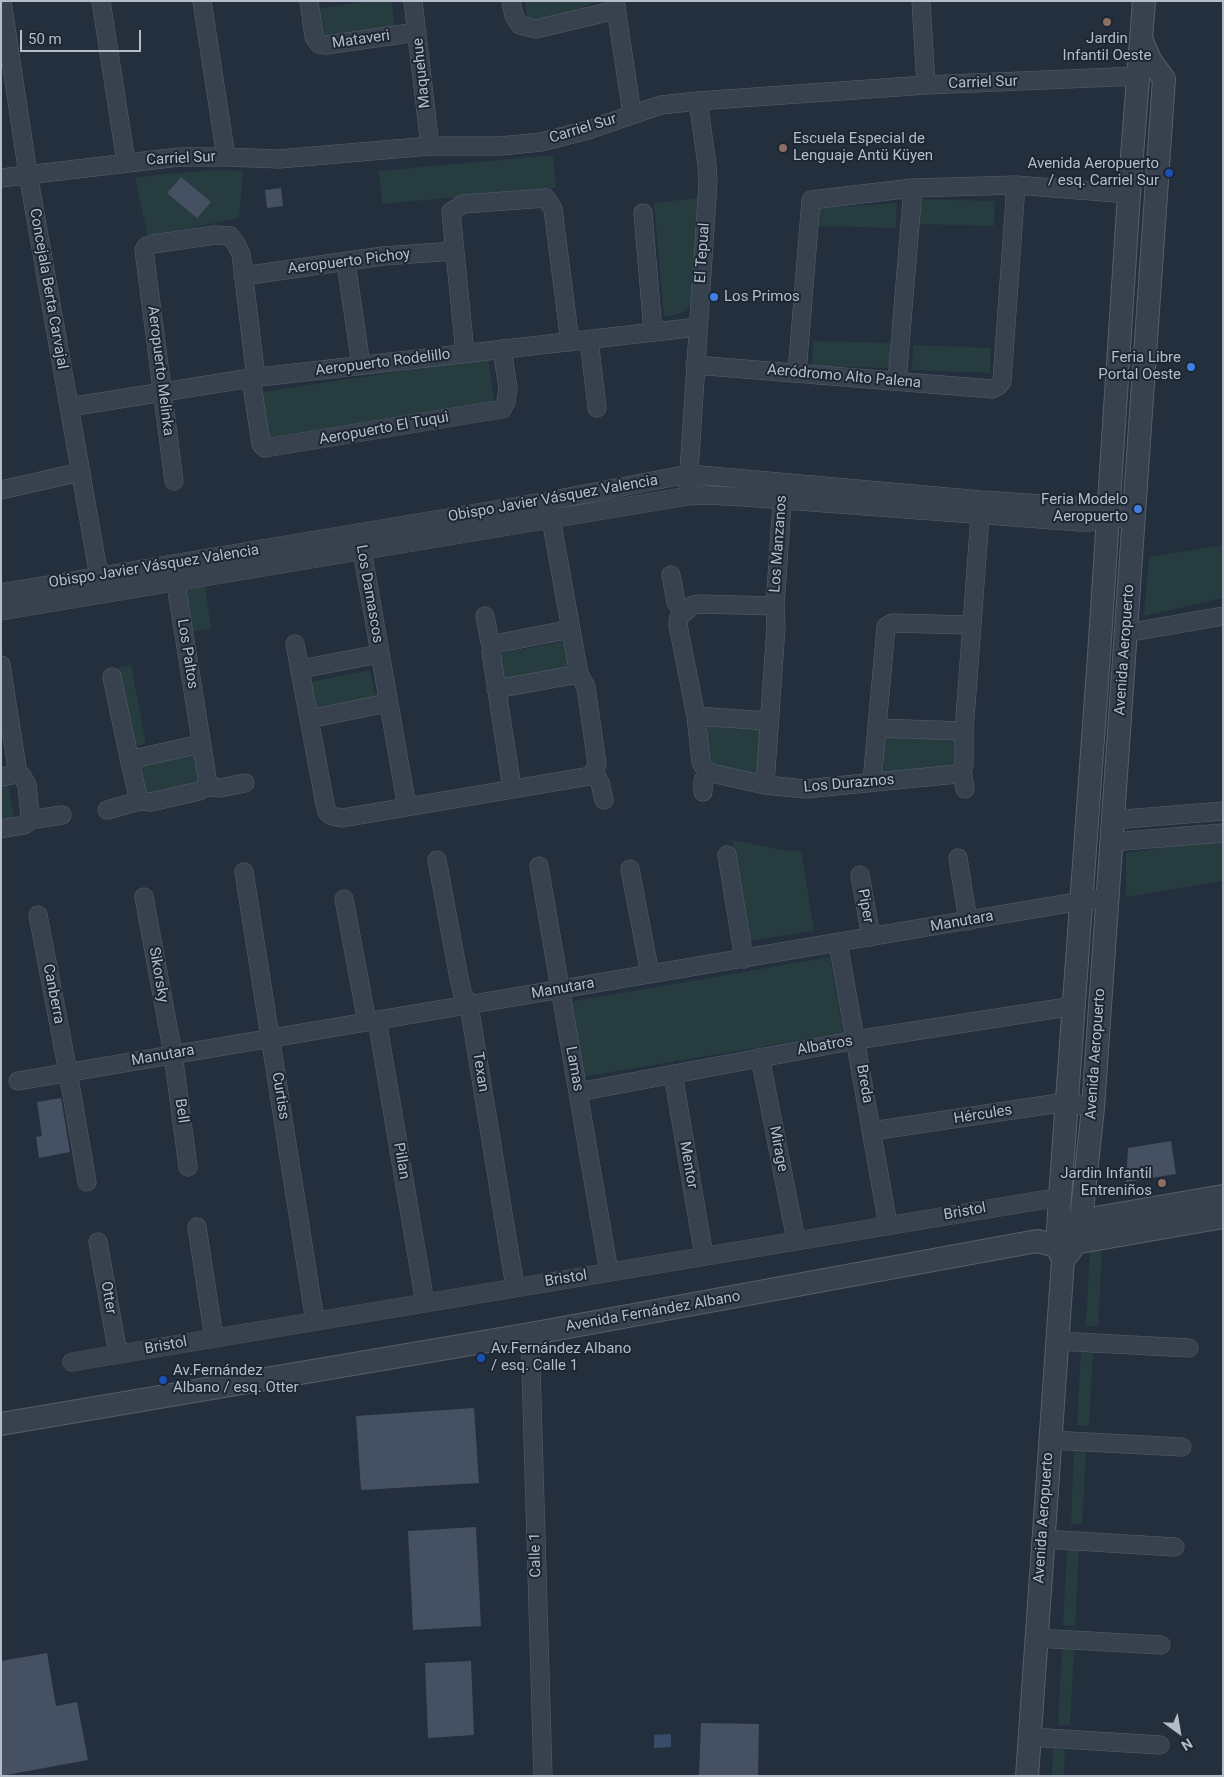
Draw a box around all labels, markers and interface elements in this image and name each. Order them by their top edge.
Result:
marker: Jardin Infantil Oeste [1101,16,1113,28]
scale bar [22,20,144,52]
street label: Mataveri [331,27,391,53]
text: 50 m [28,30,62,48]
place label: Jardin Infantil Oeste [1063,30,1151,65]
street label: Maquehue [409,37,435,109]
street label: Carriel Sur [948,73,1018,93]
street label: Carriel Sur [547,110,619,148]
place label: Escuela Especial de Lenguaje Antü Küyen [793,130,933,165]
marker: Escuela Especial de Lenguaje Antü Küyen [777,142,789,154]
street label: Carriel Sur [146,148,216,170]
place label: Avenida Aeropuerto / esq. Carriel Sur [1028,155,1159,190]
marker: Avenida Aeropuerto / esq. Carriel Sur [1163,167,1175,179]
street label: Concejala Berta Carvajal [25,207,71,371]
street label: El Tepual [692,222,714,284]
street label: Aeropuerto Pichoy [287,246,411,278]
place label: Los Primos [724,288,800,306]
marker: Los Primos [708,291,720,303]
street label: Aeropuerto Melinka [143,305,177,437]
street label: Aeropuerto Rodelillo [315,346,451,380]
place label: Feria Libre Portal Oeste [1098,349,1181,384]
street label: Aeródromo Alto Palena [766,361,922,393]
marker: Feria Libre Portal Oeste [1185,361,1197,373]
street label: Aeropuerto El Tuqui [318,409,450,449]
street label: Obispo Javier Vásquez Valencia [447,472,659,526]
place label: Feria Modelo Aeropuerto [1041,491,1128,526]
street label: Los Manzanos [767,495,791,593]
marker: Feria Modelo Aeropuerto [1132,503,1144,515]
street label: Obispo Javier Vásquez Valencia [48,541,260,593]
street label: Los Damascos [352,544,386,644]
street label: Avenida Aeropuerto [1111,584,1139,716]
street label: Los Paltos [173,618,201,690]
street label: Los Duraznos [803,771,895,797]
street label: Piper [853,887,877,925]
street label: Manutara [929,908,995,936]
street label: Sikorsky [144,946,172,1004]
street label: Canberra [38,963,68,1025]
street label: Manutara [530,975,596,1003]
street label: Avenida Aeropuerto [1082,988,1110,1120]
street label: Albatros [796,1032,854,1060]
street label: Manutara [130,1042,196,1070]
street label: Lamas [561,1045,587,1093]
street label: Texan [468,1051,492,1093]
street label: Breda [852,1063,876,1105]
street label: Curtiss [267,1071,293,1121]
street label: Bell [170,1098,192,1124]
street label: Hércules [952,1101,1014,1129]
street label: Mirage [765,1125,791,1173]
street label: Mentor [675,1140,701,1190]
street label: Pillan [389,1141,413,1181]
place label: Jardin Infantil Entreniños [1060,1165,1152,1200]
marker: Jardin Infantil Entreniños [1156,1177,1168,1189]
street label: Bristol [942,1199,988,1225]
street label: Bristol [543,1267,589,1291]
street label: Otter [96,1280,120,1316]
street label: Avenida Fernández Albano [564,1288,742,1336]
street label: Bristol [143,1333,189,1359]
place label: Av.Fernández Albano / esq. Calle 1 [491,1340,631,1375]
marker: Av.Fernández Albano / esq. Calle 1 [475,1352,487,1364]
place label: Av.Fernández Albano / esq. Otter [173,1362,299,1397]
marker: Av.Fernández Albano / esq. Otter [157,1374,169,1386]
street label: Avenida Aeropuerto [1030,1452,1058,1584]
street label: Calle 1 [527,1532,545,1578]
north arrow [1154,1707,1204,1757]
text: N [1179,1735,1195,1754]

